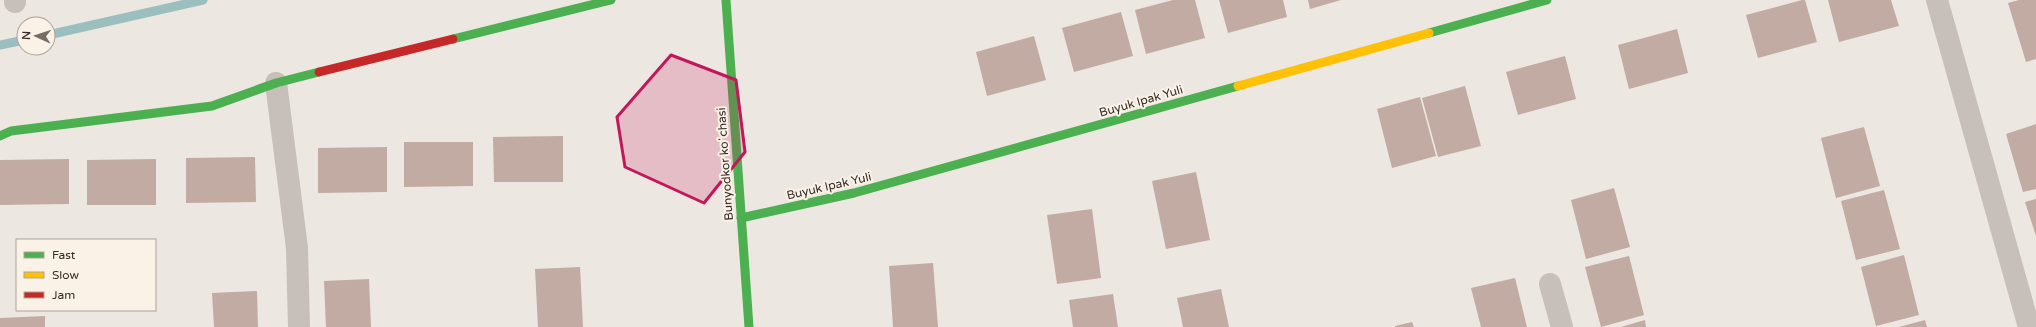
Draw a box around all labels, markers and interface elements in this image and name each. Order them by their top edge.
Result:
north arrow [16,16,56,56]
text: N [20,31,33,40]
street label: Buyuk Ipak Yuli [1098,82,1184,120]
street label: Bunyodkor koʻchasi [714,107,736,221]
street label: Buyuk Ipak Yuli [785,169,873,203]
legend [16,239,156,311]
text: Fast [52,248,76,262]
text: Slow [52,268,79,282]
text: Jam [52,288,75,302]

